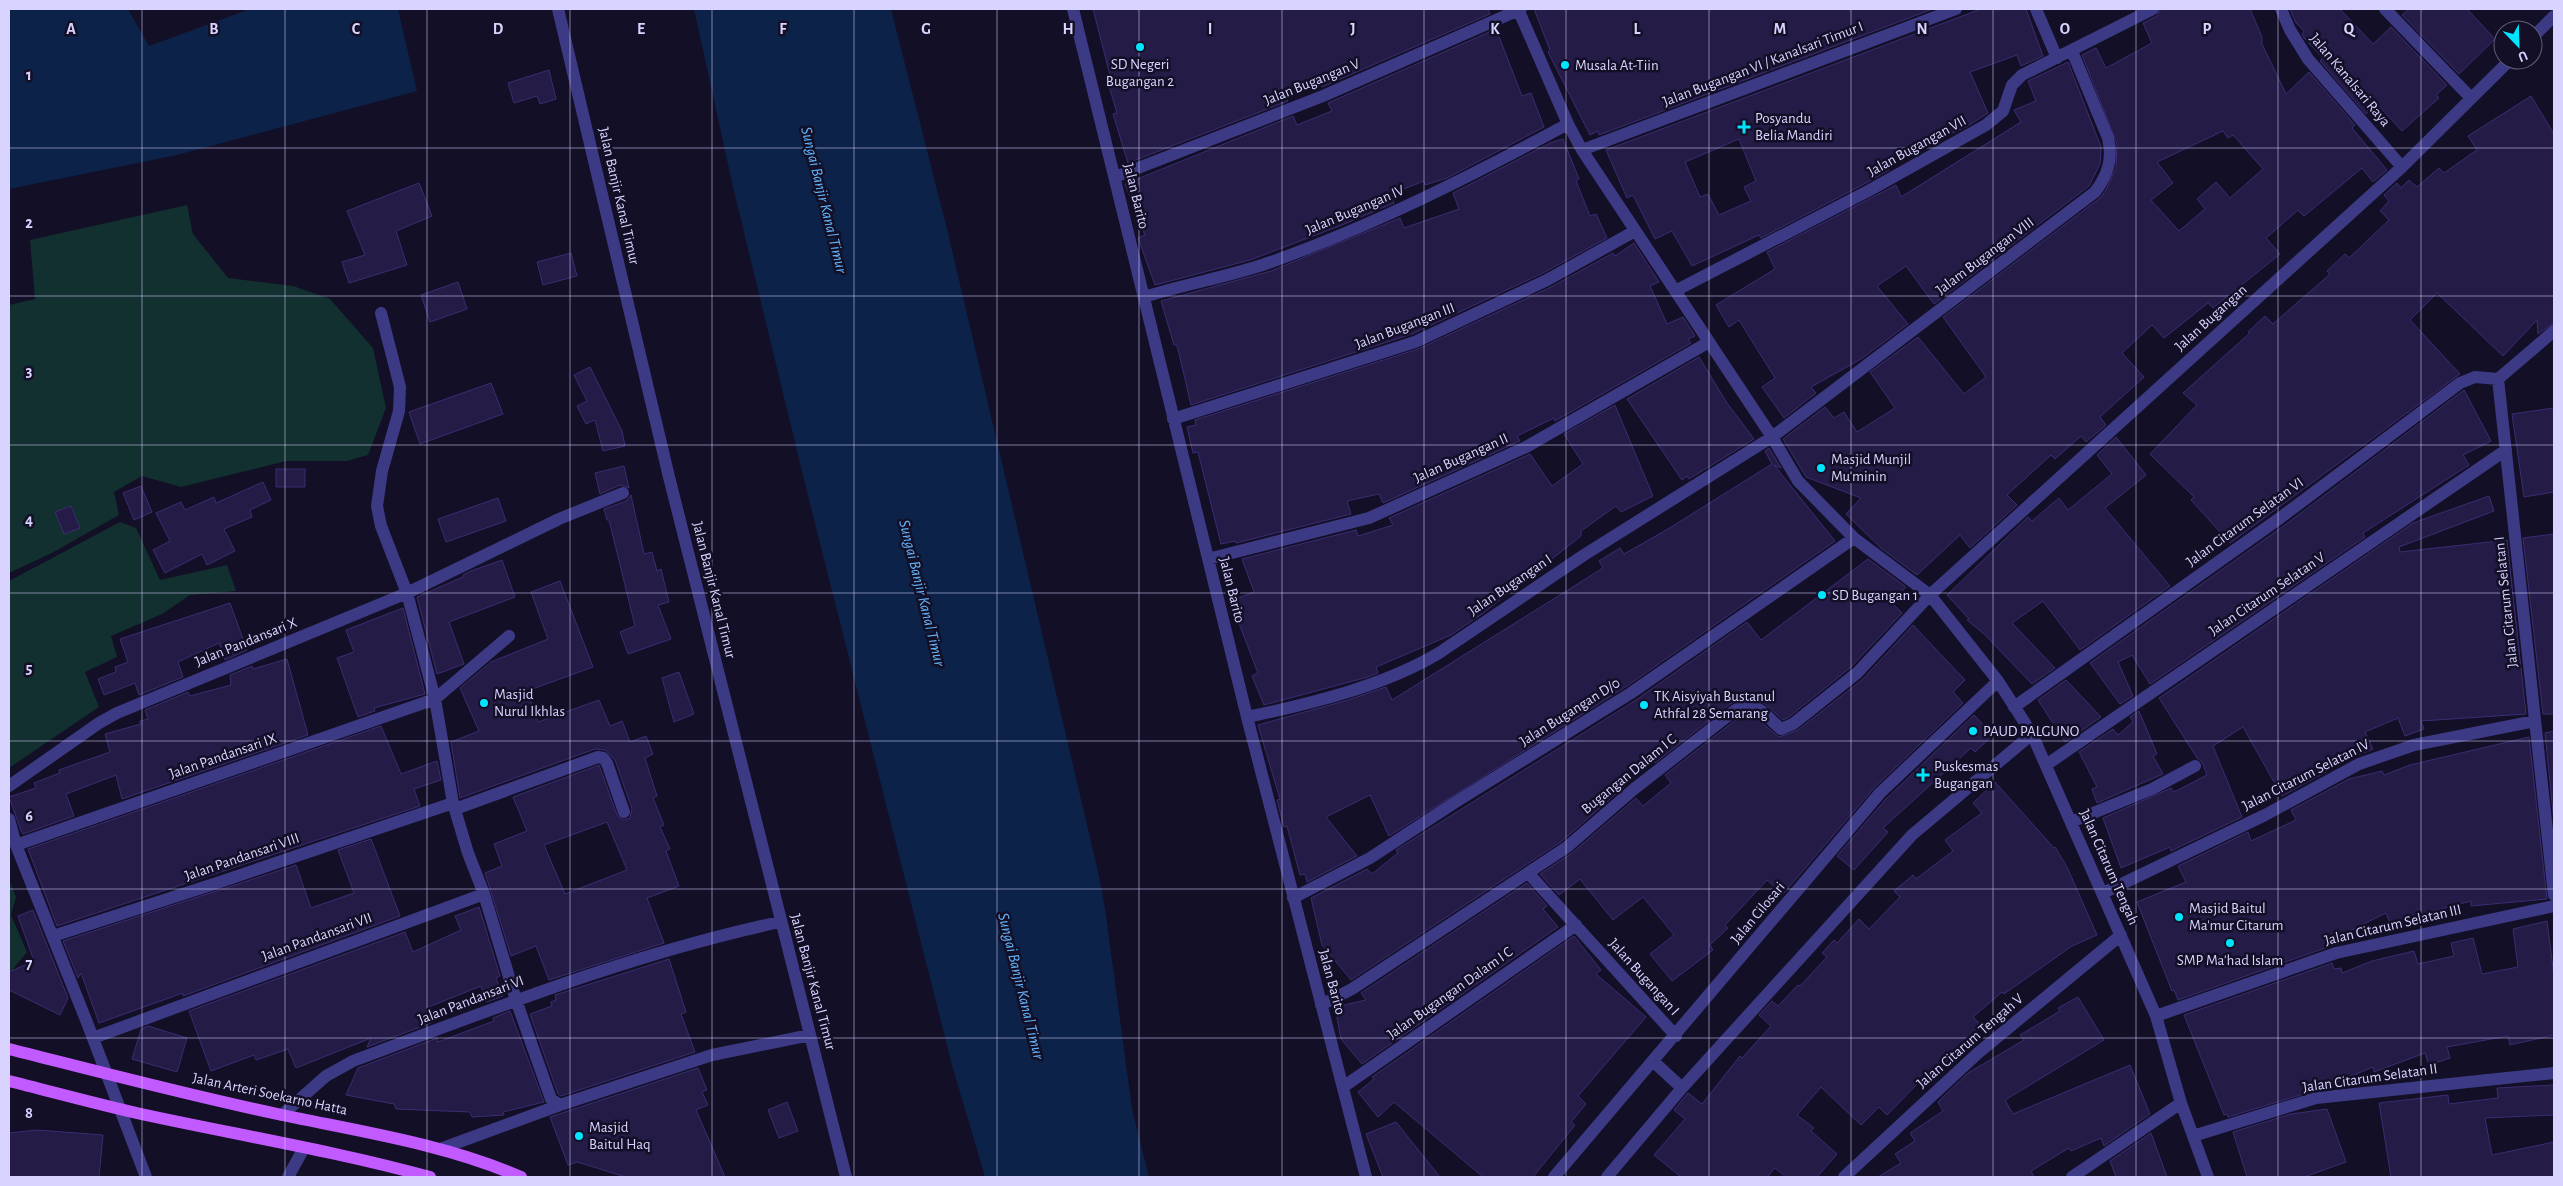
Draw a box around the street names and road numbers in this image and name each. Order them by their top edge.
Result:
street label: Jalan Bugangan VI / Kanalsari Timur I [1661,19,1865,109]
street label: Jalan Kanalsari Raya [2307,31,2393,129]
street label: Jalan Bugangan V [1262,56,1363,108]
street label: Jalan Bugangan VII [1865,113,1969,179]
street label: Jalan Banjir Kanal Timur [596,126,642,266]
street label: Jalan Barito [1121,162,1151,230]
street label: Jalan Bugangan IV [1303,182,1407,238]
street label: Jalam Bugangan VIII [1933,214,2037,298]
street label: Jalan Bugangan [2172,282,2250,354]
street label: Jalan Bugangan III [1353,300,1457,352]
street label: Jalan Bugangan II [1412,431,1510,485]
street label: Jalan Citarum Selatan VI [2184,475,2306,569]
street label: Jalan Banjir Kanal Timur [690,520,738,660]
street label: Jalan Citarum Selatan I [2492,536,2520,668]
street label: Jalan Citarum Selatan V [2206,549,2328,638]
street label: Jalan Bugangan I [1465,552,1555,618]
street label: Jalan Barito [1217,556,1247,624]
street label: Jalan Pandansari X [193,615,299,669]
street label: Jalan Bugangan D/0 [1517,675,1623,749]
street label: Jalan Pandansari IX [167,731,279,781]
street label: Bugangan Dalam I C [1579,731,1679,817]
street label: Jalan Citarum Selatan IV [2240,736,2372,813]
street label: Jalan Citarum Tengah [2077,807,2141,927]
street label: Jalan Pandansari VIII [183,830,301,884]
street label: Jalan Cilosari [1728,879,1788,947]
street label: Jalan Citarum Selatan III [2323,902,2463,948]
street label: Jalan Pandansari VII [260,910,374,964]
street label: Jalan Banjir Kanal Timur [788,912,838,1052]
street label: Jalan Bugangan I [1606,936,1682,1018]
street label: Jalan Bugangan Dalam I C [1385,944,1516,1042]
street label: Jalan Barito [1316,948,1348,1016]
street label: Jalan Pandansari VI [416,973,526,1027]
street label: Jalan Citarum Tengah V [1914,991,2026,1091]
street label: Jalan Citarum Selatan II [2302,1061,2438,1095]
street label: Jalan Arteri Soekarno Hatta [191,1070,349,1118]

